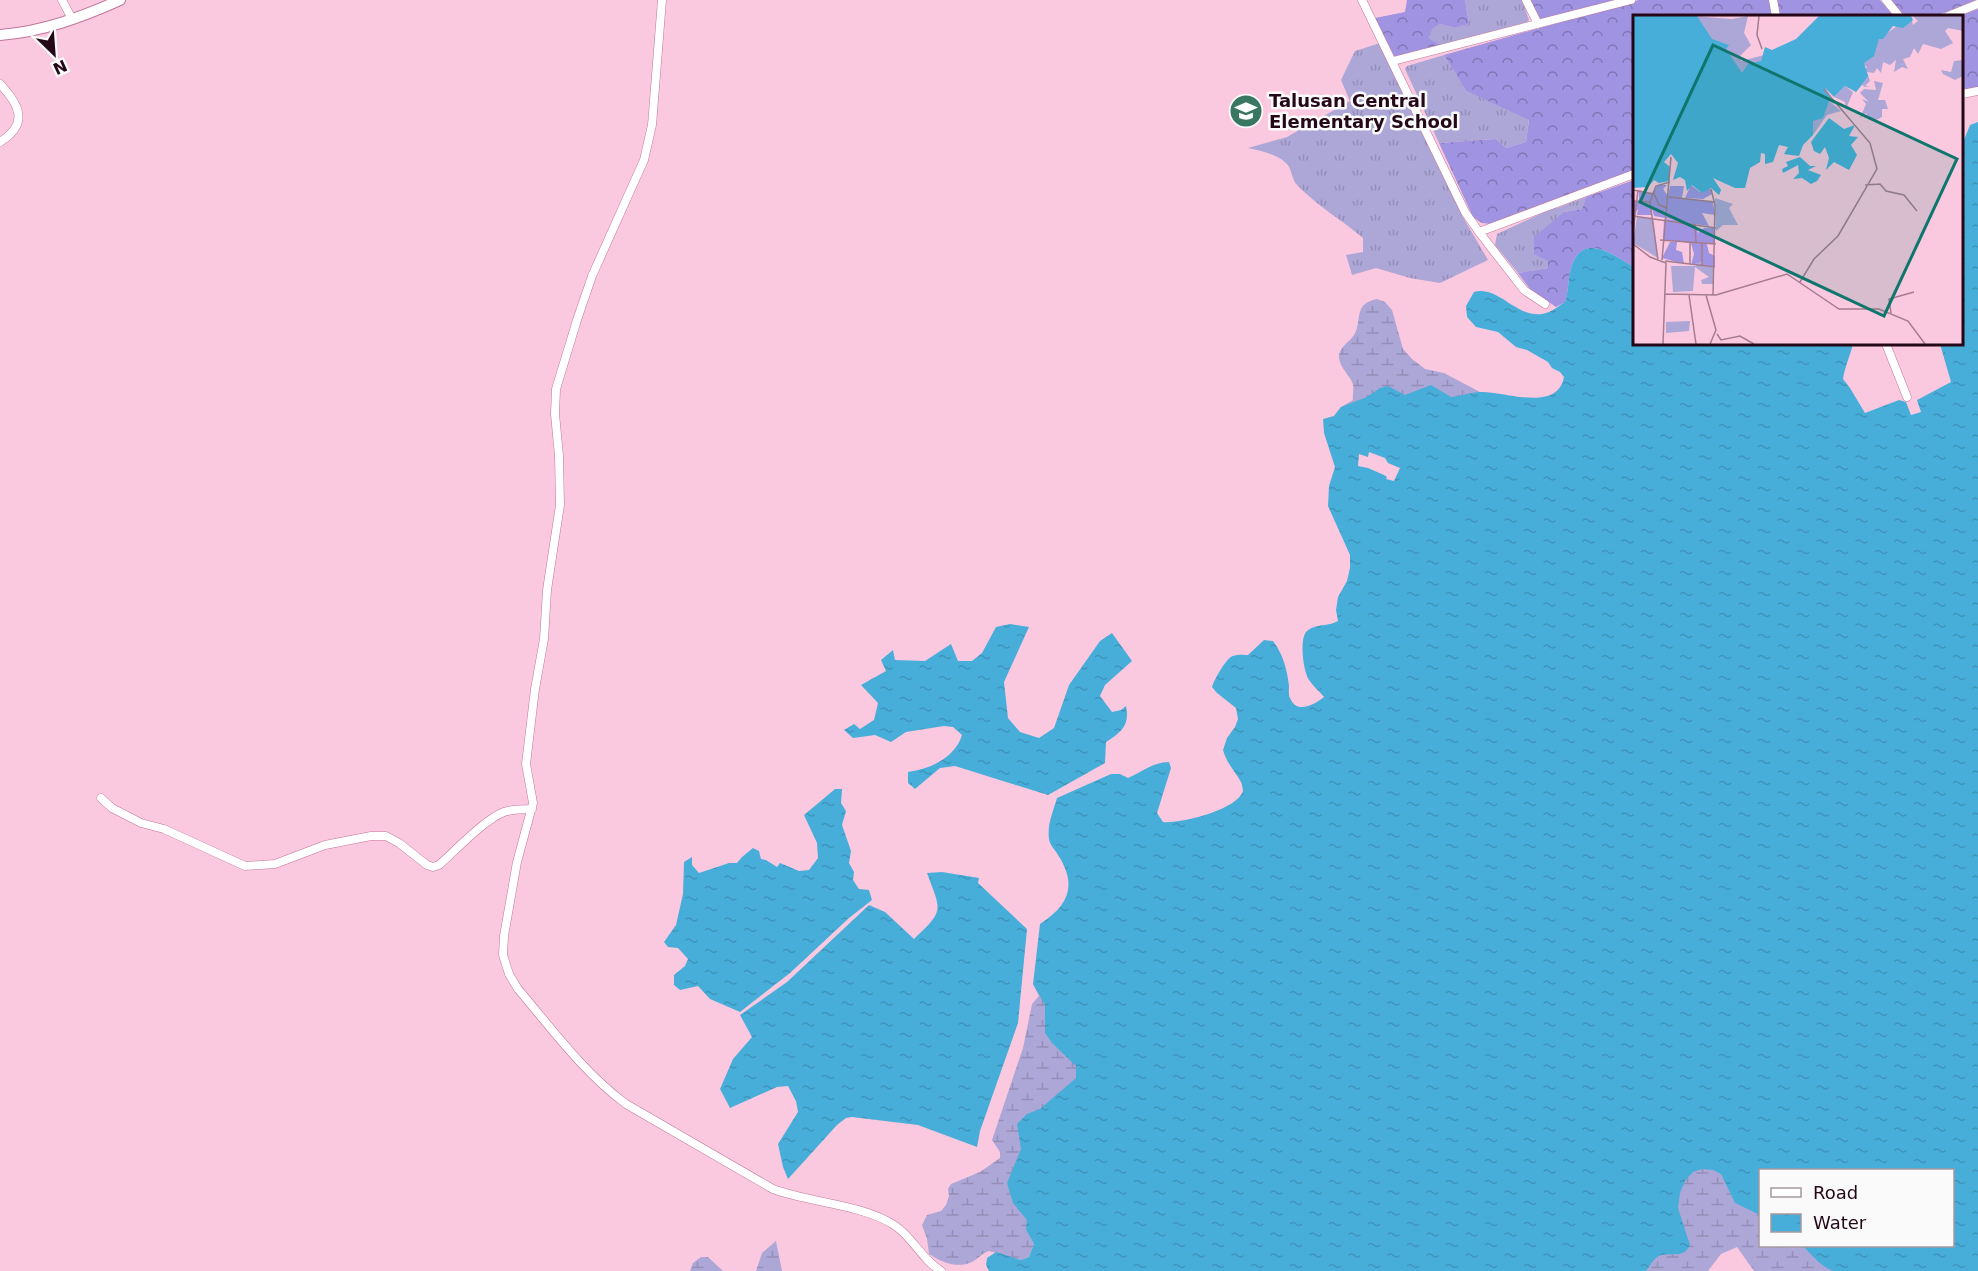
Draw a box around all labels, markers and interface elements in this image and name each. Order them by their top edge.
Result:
inset map [1633,15,1963,345]
north arrow [24,24,84,84]
text: N [50,56,70,79]
place label: Talusan Central Elementary School [1269,90,1458,132]
school or university icon: Talusan Central Elementary School [1228,93,1264,129]
legend [1759,1169,1954,1247]
text: Road [1813,1182,1858,1203]
text: Water [1813,1212,1867,1233]

